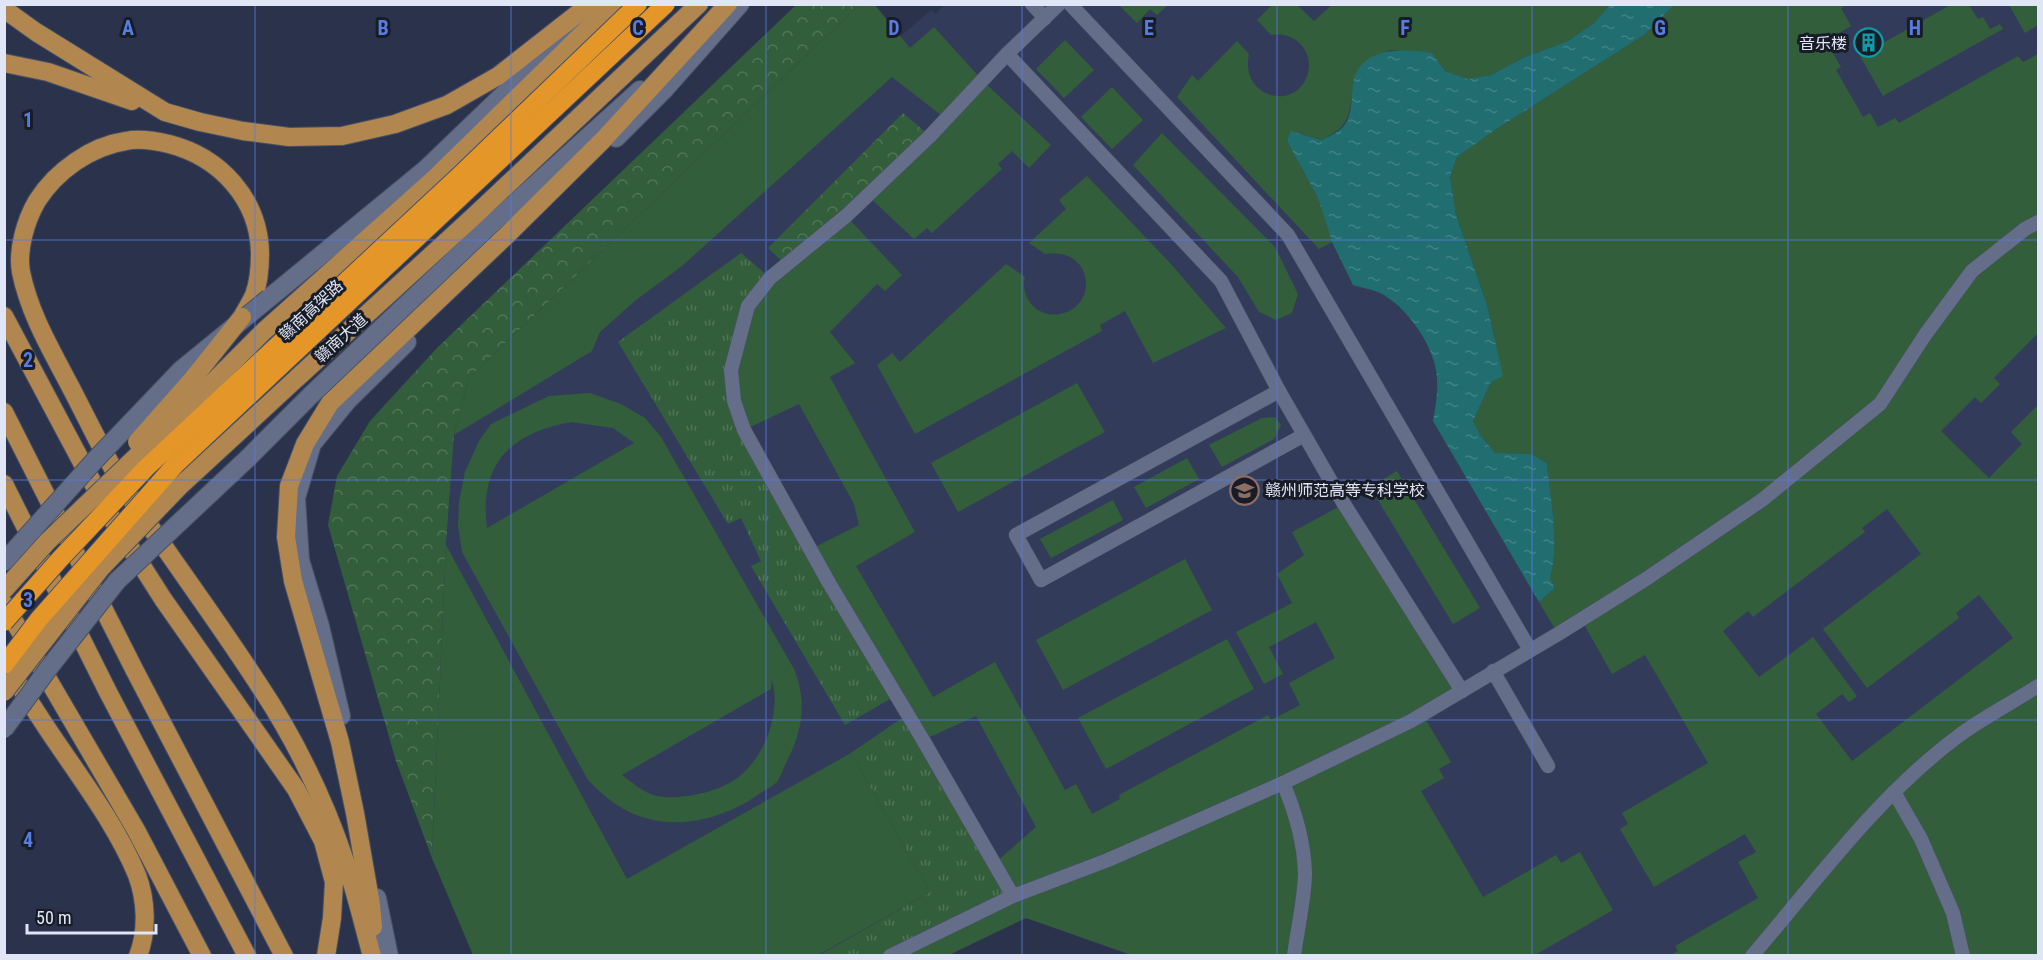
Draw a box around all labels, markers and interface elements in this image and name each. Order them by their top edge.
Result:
text: A [122,16,134,40]
text: B [377,16,389,40]
text: C [632,16,644,40]
text: D [888,16,900,40]
text: E [1144,16,1154,40]
text: F [1400,16,1410,40]
text: G [1654,16,1666,40]
text: H [1909,16,1921,40]
building icon: 音乐楼 [1852,27,1884,59]
place label: 音乐楼 [1799,34,1847,53]
text: 1 [23,108,33,132]
street label: 赣南高架路 [275,276,347,344]
street label: 赣南大道 [311,310,371,366]
text: 2 [23,348,33,372]
school or university icon: 赣州师范高等专科学校 [1228,474,1260,506]
place label: 赣州师范高等专科学校 [1265,481,1425,500]
text: 3 [23,588,33,612]
text: 4 [23,828,33,852]
scale bar [27,897,156,935]
text: 50 m [36,907,71,928]

